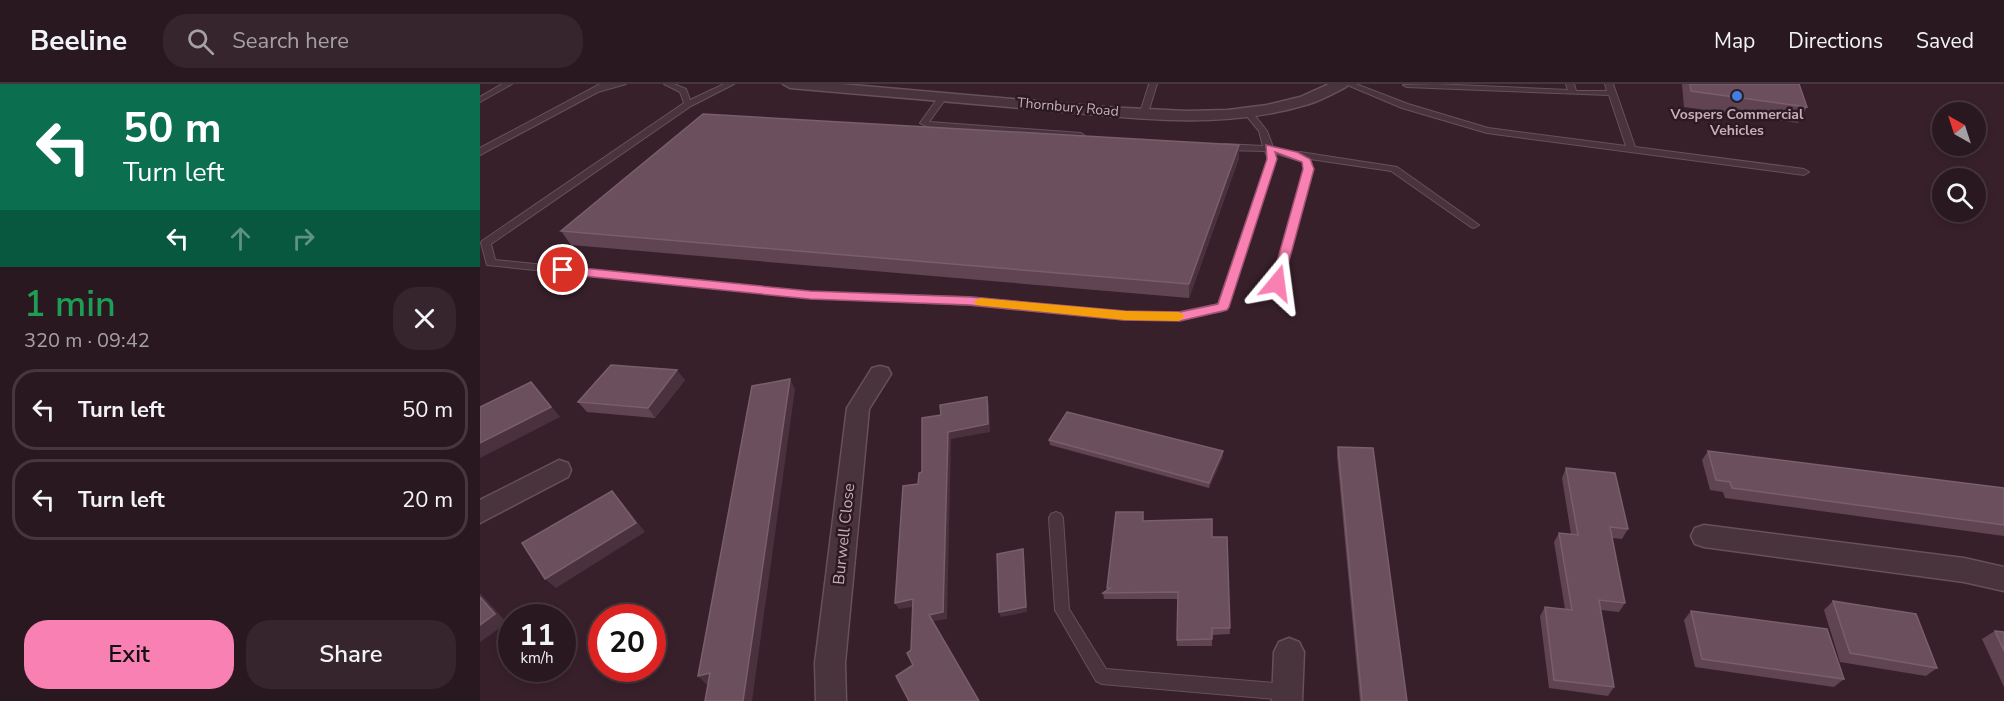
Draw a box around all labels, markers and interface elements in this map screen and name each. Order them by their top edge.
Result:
search box [163,14,583,68]
text: Beeline [30,22,127,60]
icon: search [184,25,217,58]
text: Search here [232,26,349,56]
text: Map [1714,27,1755,55]
text: Directions [1788,27,1883,55]
text: Saved [1916,27,1974,55]
marker: Vospers Commercial Vehicles [1730,89,1744,103]
street label: Thornbury Road [1016,93,1120,121]
text: 50 m [123,100,222,157]
north arrow [1932,102,1986,156]
map controls [1932,102,1986,222]
place label: Vospers Commercial Vehicles [1670,105,1804,140]
icon: left [24,108,102,186]
text: Turn left [123,154,224,191]
button: search [1932,168,1986,222]
icon: left [161,222,194,255]
icon: ahead [224,222,257,255]
icon: right [287,222,320,255]
pin [537,244,588,295]
position arrow [1245,251,1309,315]
icon: arrive [546,253,579,286]
text: 1 min [24,280,116,329]
button: close [393,287,456,350]
text: 320 m · 09:42 [24,327,150,354]
icon: left [27,393,60,426]
text: Turn left [78,395,165,425]
text: 50 m [402,395,453,425]
street label: Burwell Close [828,482,860,586]
icon: left [27,483,60,516]
text: Turn left [78,485,165,515]
text: 20 m [402,485,453,515]
speed limit sign: 20 [588,604,666,682]
text: 11 [519,615,555,656]
button: Exit [24,620,234,689]
button: Share [246,620,456,689]
text: km/h [520,648,554,668]

